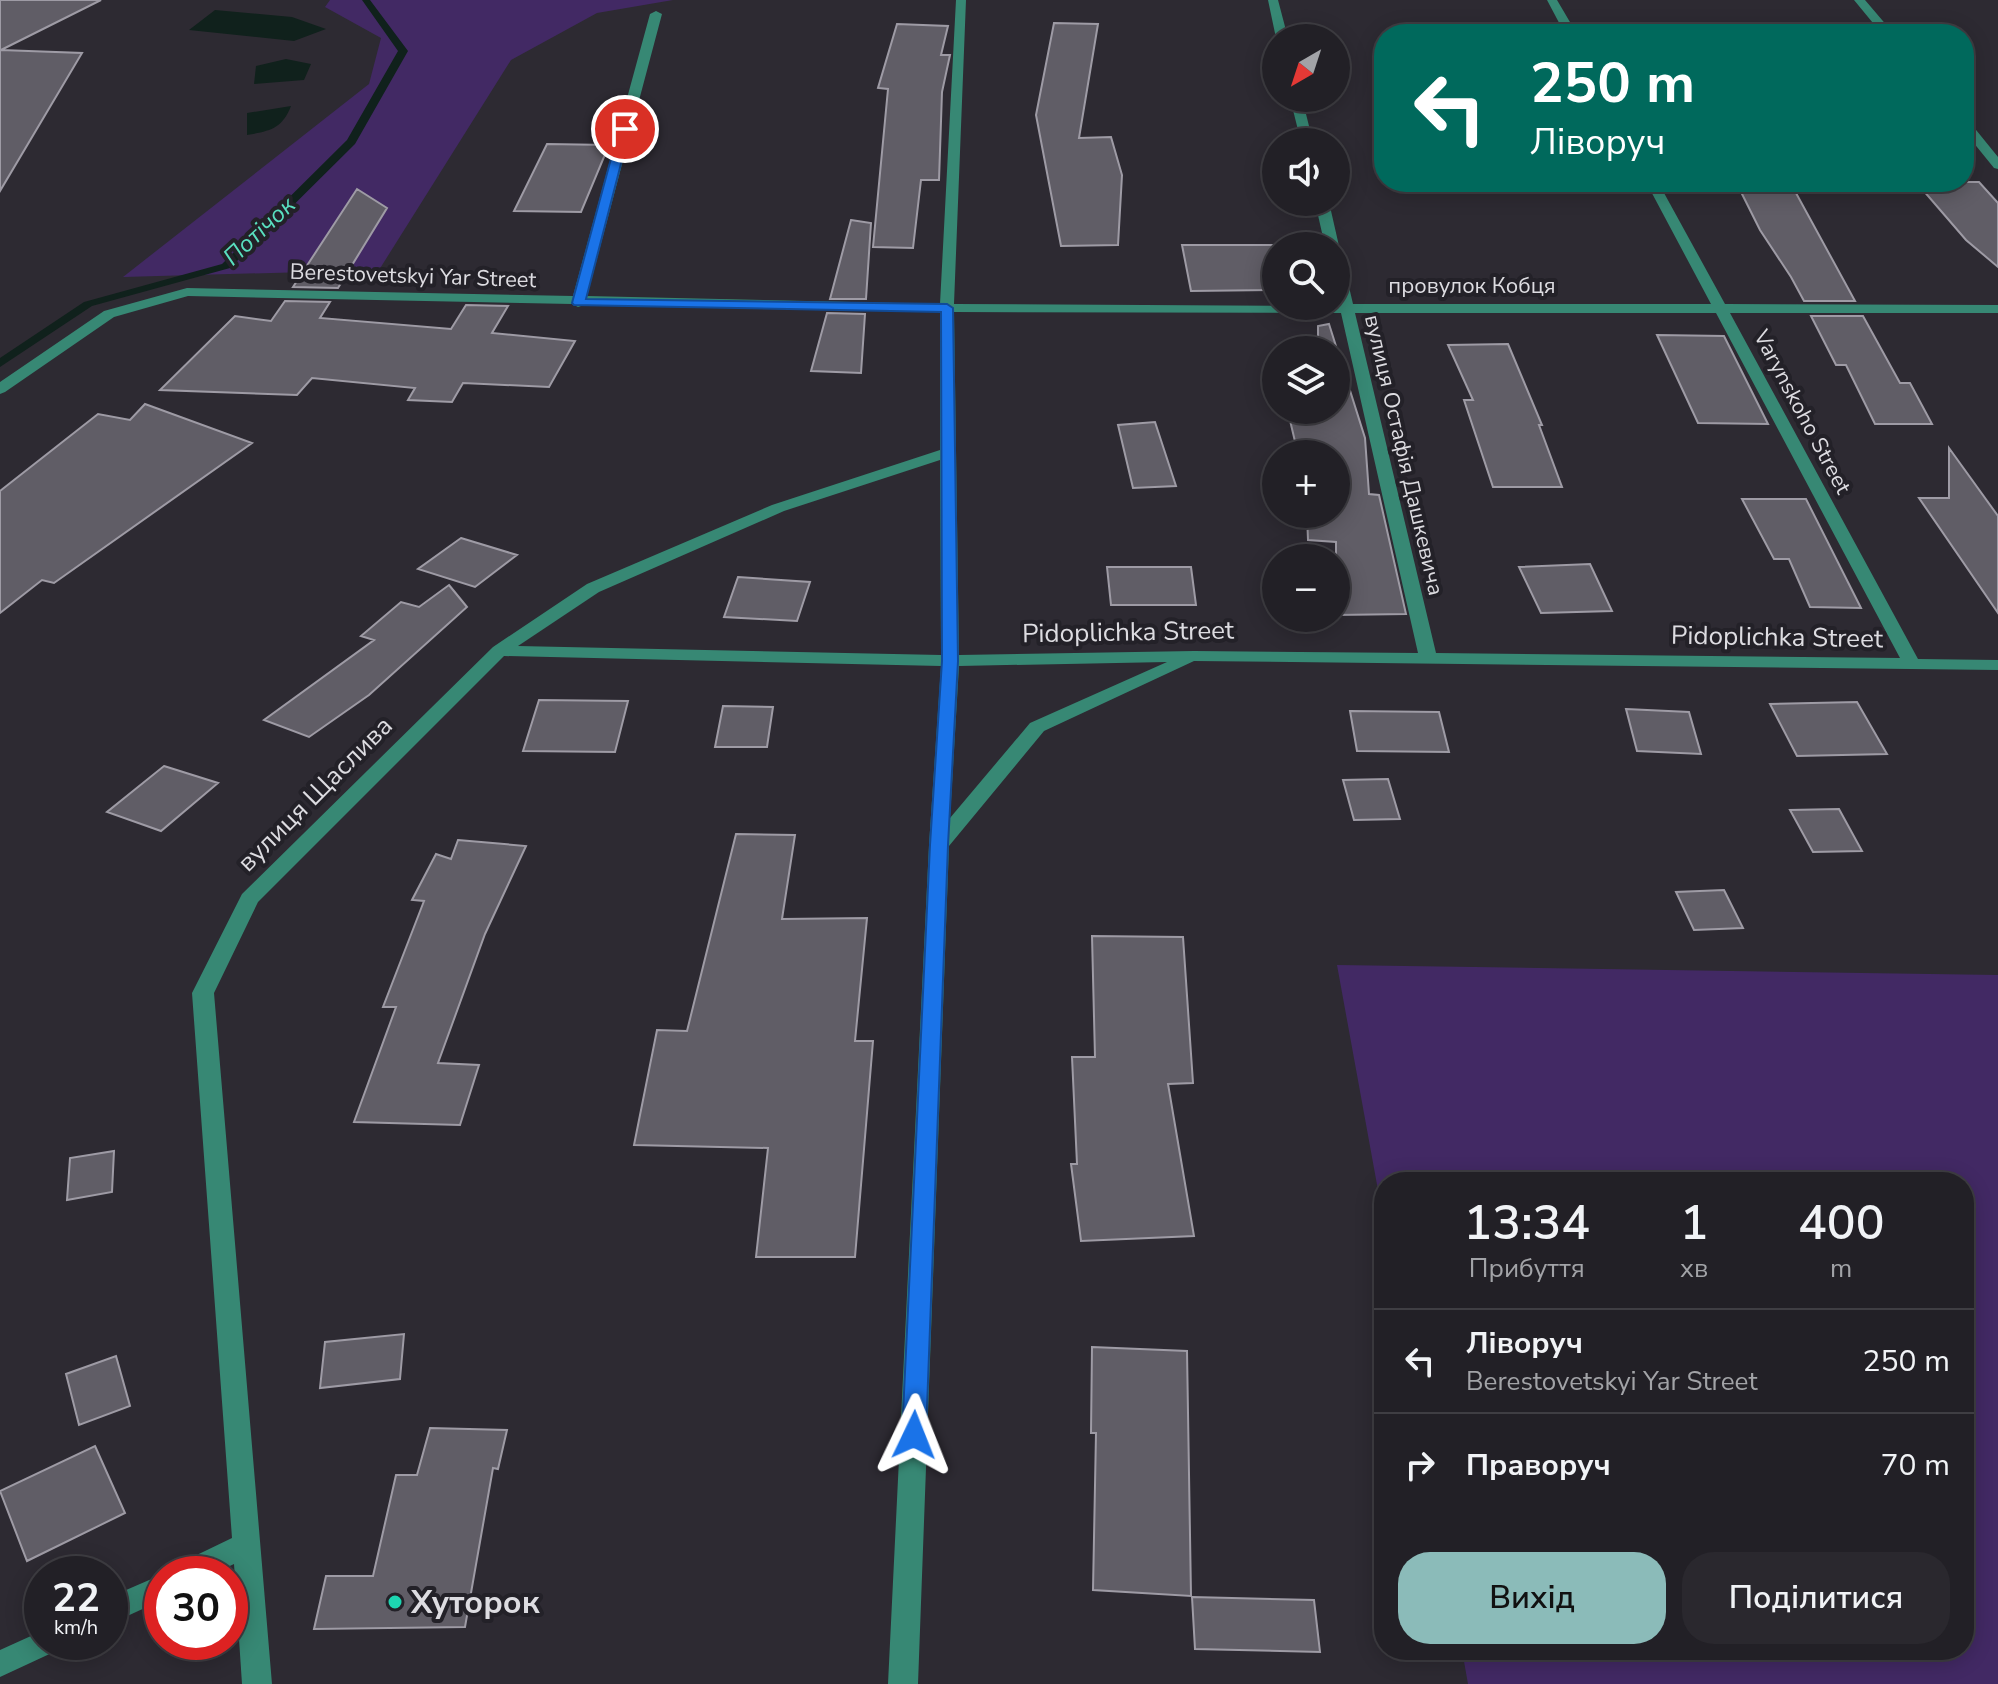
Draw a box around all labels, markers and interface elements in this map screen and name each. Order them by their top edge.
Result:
north arrow [1262,24,1350,112]
map controls [1262,24,1350,632]
text: 250 m [1530,45,1695,122]
icon: left [1398,56,1502,160]
pin [591,95,659,163]
icon: arrive [603,107,647,151]
text: Ліворуч [1530,118,1665,167]
button: sound [1262,128,1350,216]
water label: Потічок [216,189,302,273]
button: search [1262,232,1350,320]
street label: Berestovetskyi Yar Street [289,257,537,295]
street label: провулок Кобця [1388,271,1556,301]
street label: вулиця Остафія Дашкевича [1357,312,1451,598]
street label: Varynskoho Street [1746,324,1858,500]
button: layers [1262,336,1350,424]
button: + [1262,440,1350,528]
button: − [1262,544,1350,632]
street label: Pidoplichka Street [1022,613,1235,651]
street label: Pidoplichka Street [1671,618,1884,656]
street label: вулиця Щаслива [230,709,400,879]
text: 13:34 [1464,1190,1590,1256]
text: 1 [1680,1190,1708,1256]
text: 400 [1798,1190,1884,1256]
text: Прибуття [1469,1251,1585,1286]
text: хв [1680,1251,1708,1286]
text: m [1830,1251,1852,1286]
text: Ліворуч [1466,1323,1583,1364]
icon: left [1398,1339,1442,1383]
text: 250 m [1863,1341,1950,1382]
text: Berestovetskyi Yar Street [1466,1364,1758,1399]
position arrow [872,1393,956,1477]
icon: right [1398,1443,1442,1487]
text: Праворуч [1466,1445,1611,1486]
text: 70 m [1881,1445,1950,1486]
button: Вихід [1398,1552,1666,1644]
button: Поділитися [1682,1552,1950,1644]
speed limit sign: 30 [144,1556,248,1660]
text: 22 [52,1571,100,1625]
place label: Хуторок [410,1581,541,1624]
marker: Хуторок [386,1593,404,1611]
text: km/h [54,1614,98,1641]

